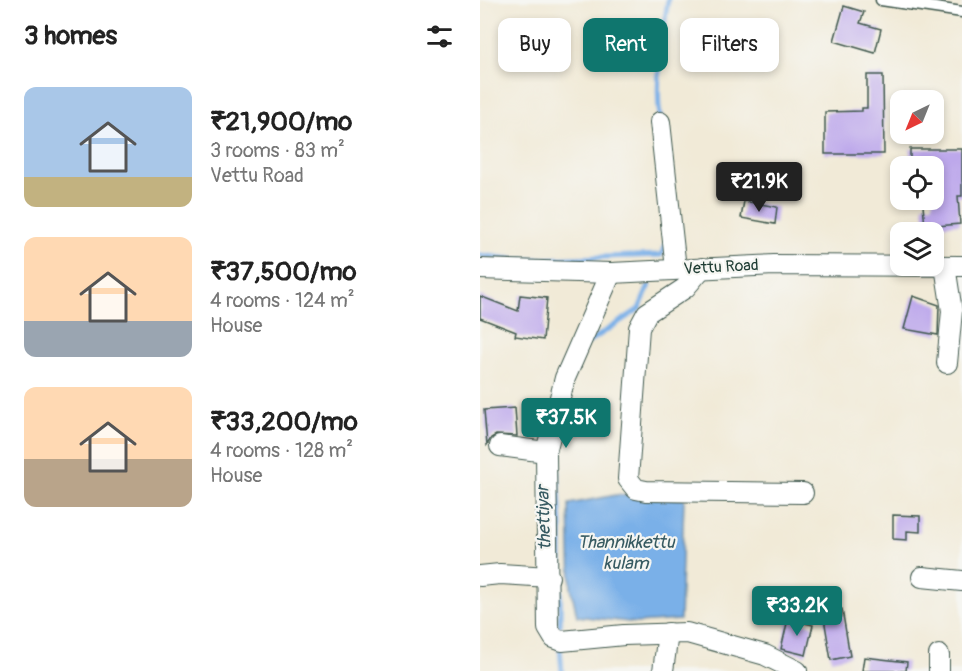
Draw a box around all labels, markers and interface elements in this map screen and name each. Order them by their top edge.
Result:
chip: Buy [498,18,571,72]
chip: Rent [583,18,668,72]
chip: Filters [680,18,779,72]
text: 3 homes [24,20,117,52]
icon: filters [423,20,456,53]
north arrow [890,90,944,144]
map controls [890,90,944,276]
text: ₹21,900/mo [210,106,352,138]
icon: home [72,111,144,183]
text: 3 rooms · 83 m² [210,138,345,163]
button: locate [890,156,944,210]
pin: ₹21.9K [710,162,808,213]
text: Vettu Road [210,163,304,188]
text: ₹21.9K [730,169,788,194]
button: layers [890,222,944,276]
street label: Vettu Road [683,255,759,279]
text: ₹37,500/mo [210,256,356,288]
icon: home [72,261,144,333]
text: 4 rooms · 124 m² [210,288,355,313]
text: House [210,313,262,338]
pin: ₹37.5K [517,398,615,449]
text: ₹37.5K [535,405,597,430]
text: ₹33,200/mo [210,406,358,438]
icon: home [72,411,144,483]
text: 4 rooms · 128 m² [210,438,353,463]
text: House [210,463,262,488]
water label: thettiyar [531,483,557,551]
water label: Thannikkettu kulam [577,531,676,575]
pin: ₹33.2K [748,586,846,637]
text: ₹33.2K [766,593,828,618]

